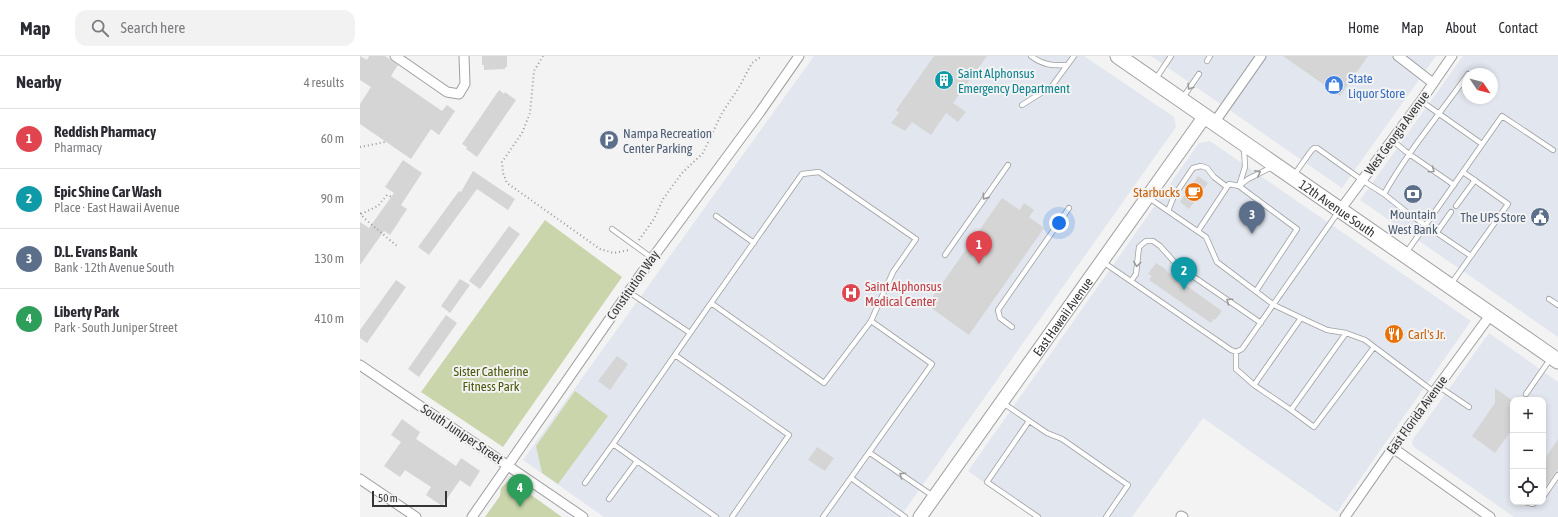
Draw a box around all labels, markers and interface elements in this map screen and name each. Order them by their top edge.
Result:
search box [75,10,355,46]
text: Map [20,17,51,39]
icon: search [89,17,111,39]
text: Search here [121,19,185,36]
text: Home [1348,20,1379,36]
text: Map [1401,20,1424,36]
text: About [1446,20,1477,36]
text: Contact [1499,20,1538,36]
place label: Saint Alphonsus Emergency Department [958,66,1070,96]
north arrow [1462,68,1498,104]
building icon: Saint Alphonsus Emergency Department [933,69,955,91]
place label: State Liquor Store [1348,71,1405,101]
text: Nearby [16,72,62,92]
shop icon: State Liquor Store [1323,74,1345,96]
text: 4 results [304,75,344,90]
one-way arrow [1188,82,1195,89]
street label: West Georgia Avenue [1362,88,1432,178]
text: Reddish Pharmacy [54,123,156,140]
place label: Nampa Recreation Center Parking [623,126,712,156]
parking icon: Nampa Recreation Center Parking [598,129,620,151]
text: 1 [26,131,32,146]
text: 60 m [321,131,344,146]
text: Pharmacy [54,140,102,155]
one-way arrow [1427,165,1434,172]
one-way arrow [1254,170,1262,178]
street label: 12th Avenue South [1296,176,1379,240]
cafe icon: Starbucks [1183,181,1205,203]
text: Epic Shine Car Wash [54,183,162,200]
bank icon: Mountain West Bank [1402,183,1424,205]
place label: Starbucks [1133,185,1180,200]
text: 2 [26,191,32,206]
text: 90 m [321,191,344,206]
one-way arrow [982,193,990,200]
text: Place · East Hawaii Avenue [54,200,180,215]
pin: 3 [1239,201,1265,234]
public building icon: The UPS Store [1529,206,1551,228]
place label: Mountain West Bank [1388,207,1438,237]
place label: The UPS Store [1460,210,1526,225]
your location [1049,213,1069,233]
pin: 1 [966,231,992,264]
text: D.L. Evans Bank [54,243,137,260]
street label: Constitution Way [604,247,663,322]
text: 3 [26,251,32,266]
text: 130 m [315,251,344,266]
pin: 2 [1171,257,1197,290]
text: Bank · 12th Avenue South [54,260,174,275]
one-way arrow [1133,261,1142,267]
street label: East Hawaii Avenue [1030,274,1096,359]
place label: Saint Alphonsus Medical Center [865,279,942,309]
hospital icon: Saint Alphonsus Medical Center [840,282,862,304]
one-way arrow [1226,299,1233,306]
text: Liberty Park [54,303,119,320]
text: 4 [26,311,32,326]
text: 410 m [315,311,344,326]
text: Park · South Juniper Street [54,320,178,335]
restaurant icon: Carl's Jr. [1383,323,1405,345]
place label: Carl's Jr. [1408,327,1445,342]
park label: Sister Catherine Fitness Park [453,364,529,394]
street label: East Florida Avenue [1384,373,1450,457]
map controls [1510,397,1546,505]
button: + [1510,397,1546,433]
street label: South Juniper Street [418,401,506,467]
button: − [1510,433,1546,469]
button: locate [1510,469,1546,505]
one-way arrow [899,472,906,480]
pin: 4 [507,474,533,507]
scale bar [372,489,447,508]
text: 50 m [378,492,398,504]

